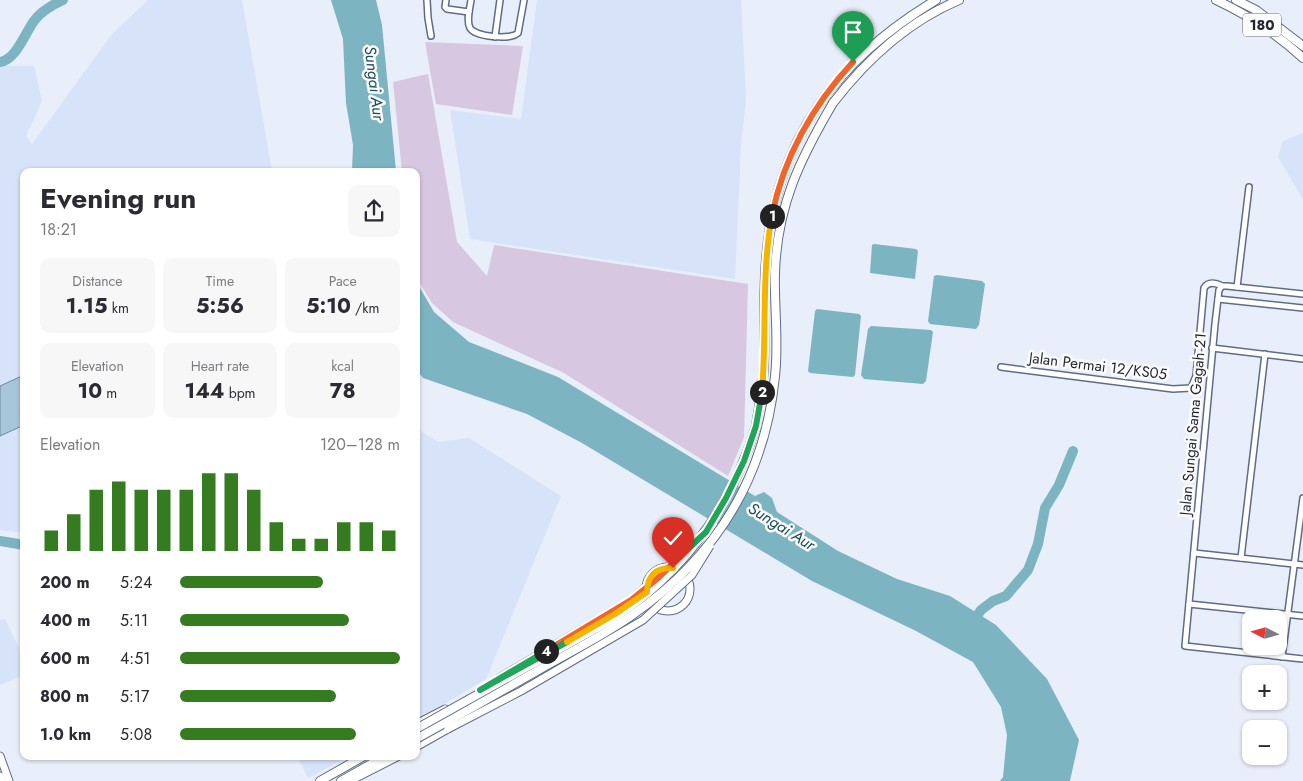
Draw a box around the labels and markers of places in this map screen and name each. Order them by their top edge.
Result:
pin [832,11,874,62]
pin: 1 [760,204,784,228]
pin: 2 [750,380,774,404]
pin [652,517,694,568]
pin: 4 [534,638,558,664]

